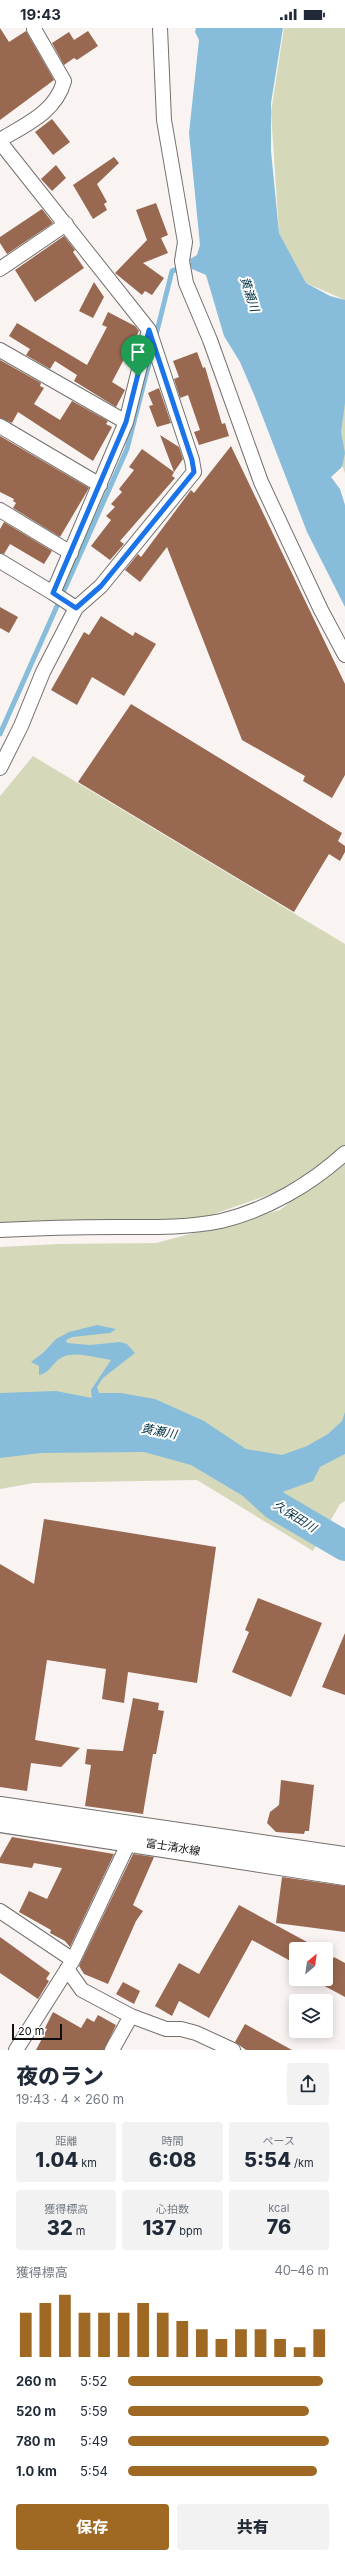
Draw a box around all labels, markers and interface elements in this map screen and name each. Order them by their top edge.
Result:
text: 19:43 [20,5,61,24]
water label: 黄瀬川 [237,275,263,315]
pin [121,335,155,376]
icon: arrive [127,341,149,363]
water label: 黄瀬川 [140,1420,180,1442]
water label: 久保田川 [271,1497,321,1536]
street label: 富士清水線 [145,1836,201,1858]
north arrow [289,1942,333,1986]
map controls [289,1942,333,2038]
button: layers [289,1994,333,2038]
scale bar [12,2022,62,2041]
text: 20 m [18,2024,44,2038]
text: 夜のラン [16,2063,104,2089]
button: share [287,2063,329,2105]
text: 19:43 · 4 × 260 m [16,2091,124,2107]
text: 距離 [55,2134,77,2148]
text: 時間 [161,2134,183,2148]
text: ペース [263,2134,295,2148]
text: 1.04 [35,2148,78,2172]
text: 6:08 [149,2148,196,2172]
text: 5:54 [244,2148,291,2172]
text: km [78,2156,97,2170]
text: /km [291,2156,314,2170]
text: kcal [268,2201,289,2215]
text: 獲得標高 [44,2202,88,2216]
text: 心拍数 [156,2202,189,2216]
text: 76 [266,2215,291,2239]
text: 32 [47,2216,73,2240]
text: 137 [143,2216,176,2240]
text: m [73,2224,85,2238]
text: bpm [176,2224,202,2238]
text: 40–46 m [274,2262,329,2278]
text: 獲得標高 [16,2264,68,2280]
text: 260 m [16,2373,56,2389]
text: 5:52 [80,2373,107,2389]
text: 520 m [16,2403,56,2419]
text: 5:59 [80,2403,108,2419]
text: 780 m [16,2433,56,2449]
text: 5:49 [80,2433,108,2449]
text: 1.0 km [16,2463,57,2479]
text: 5:54 [80,2463,108,2479]
button: 保存 [16,2504,169,2550]
button: 共有 [177,2504,329,2550]

